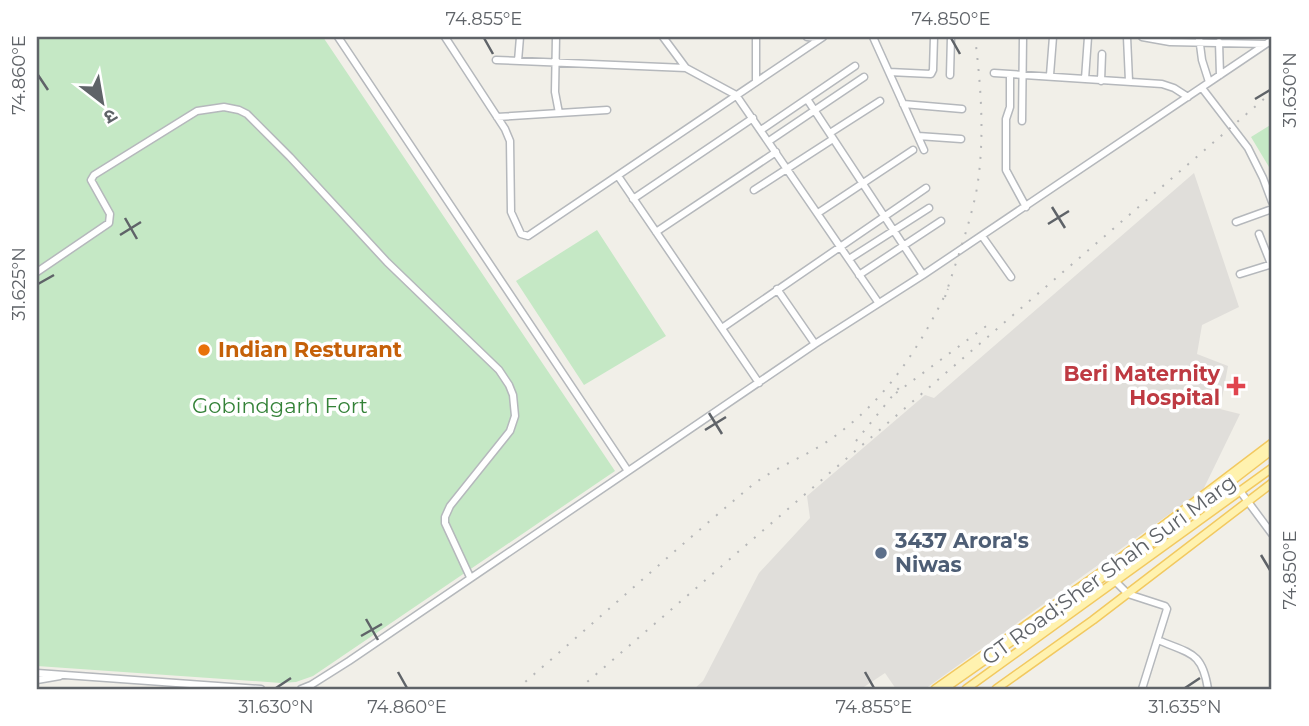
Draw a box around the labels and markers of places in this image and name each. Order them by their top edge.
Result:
place label: Indian Resturant [218,337,402,362]
marker: Indian Resturant [196,342,212,358]
place label: Beri Maternity Hospital [1063,361,1220,410]
marker: Beri Maternity Hospital [1226,376,1246,396]
place label: 3437 Arora's Niwas [894,528,1029,577]
marker: 3437 Arora's Niwas [873,545,889,561]

